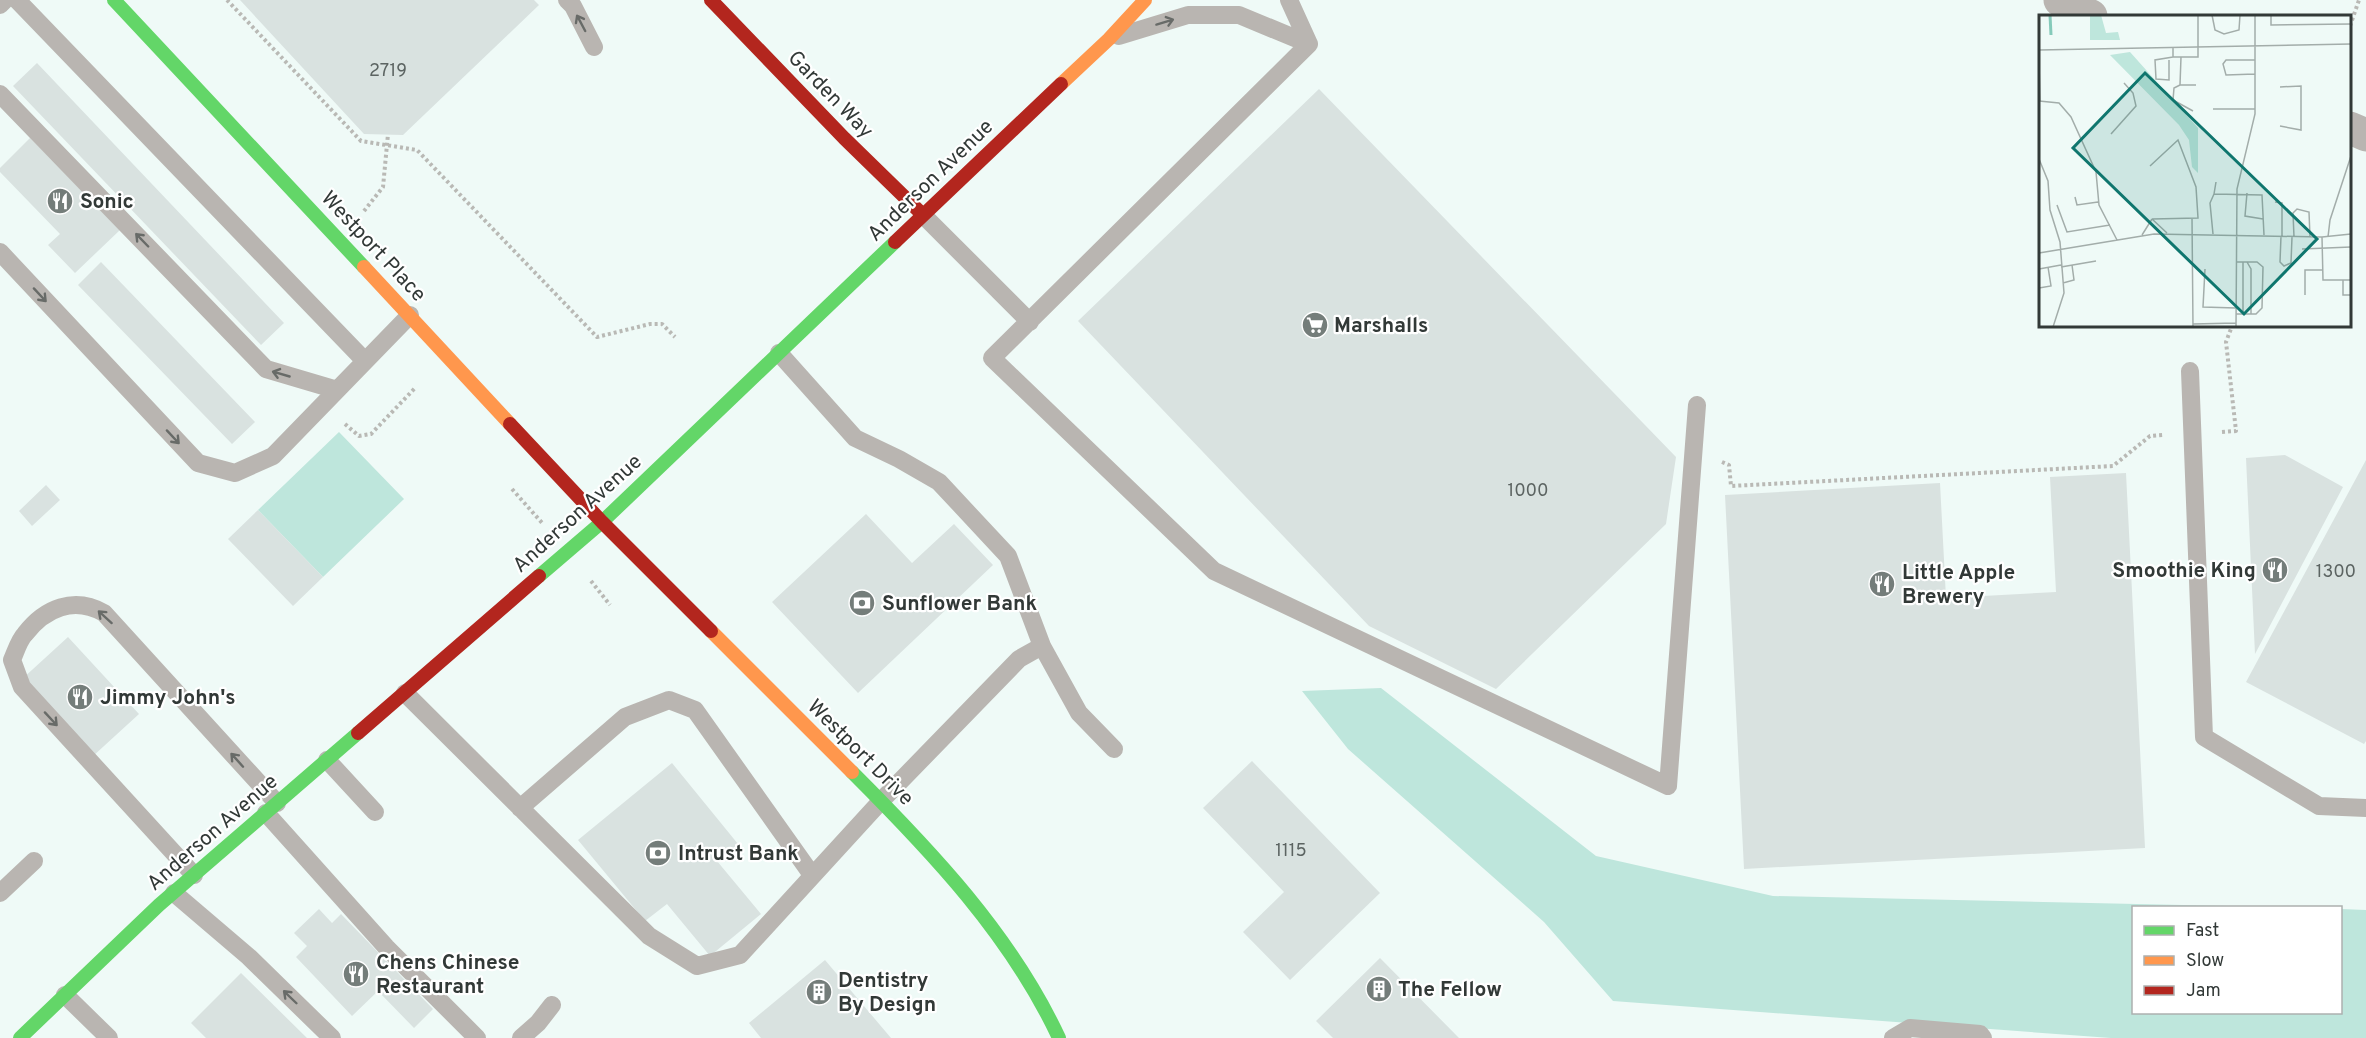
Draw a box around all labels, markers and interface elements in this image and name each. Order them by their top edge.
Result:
one-way arrow [575,14,586,32]
inset map [2039,15,2351,327]
one-way arrow [1155,16,1174,27]
street label: Garden Way [781,45,879,145]
house number: 2719 [369,60,407,83]
street label: Anderson Avenue [862,114,1000,248]
restaurant icon: Sonic [45,186,75,216]
street label: Westport Place [315,186,431,308]
place label: Sonic [80,189,134,216]
one-way arrow [134,233,149,248]
one-way arrow [33,287,47,302]
supermarket icon: Marshalls [1300,310,1330,340]
place label: Marshalls [1334,313,1428,340]
one-way arrow [272,368,291,379]
one-way arrow [166,430,180,445]
street label: Anderson Avenue [508,449,648,579]
house number: 1000 [1507,480,1549,503]
restaurant icon: Smoothie King [2260,555,2290,585]
place label: Smoothie King [2112,558,2256,585]
place label: Little Apple Brewery [1902,560,2015,611]
house number: 1300 [2316,561,2356,584]
restaurant icon: Little Apple Brewery [1867,569,1897,599]
bank icon: Sunflower Bank [847,588,877,618]
place label: Sunflower Bank [882,591,1037,618]
one-way arrow [98,610,113,624]
restaurant icon: Jimmy John's [65,682,95,712]
place label: Jimmy John's [100,685,236,712]
street label: Westport Drive [801,694,919,812]
one-way arrow [44,711,58,726]
one-way arrow [230,753,244,768]
street label: Anderson Avenue [142,769,284,897]
bank icon: Intrust Bank [643,838,673,868]
house number: 1115 [1275,840,1307,863]
place label: Intrust Bank [678,841,799,868]
legend [2132,906,2342,1014]
text: Fast [2186,920,2219,943]
place label: Chens Chinese Restaurant [376,950,519,1001]
text: Slow [2186,950,2224,973]
restaurant icon: Chens Chinese Restaurant [341,959,371,989]
place label: Dentistry By Design [838,968,936,1019]
building icon: The Fellow [1364,974,1394,1004]
building icon: Dentistry By Design [804,977,834,1007]
place label: The Fellow [1398,977,1502,1004]
text: Jam [2186,980,2221,1003]
one-way arrow [282,990,297,1004]

